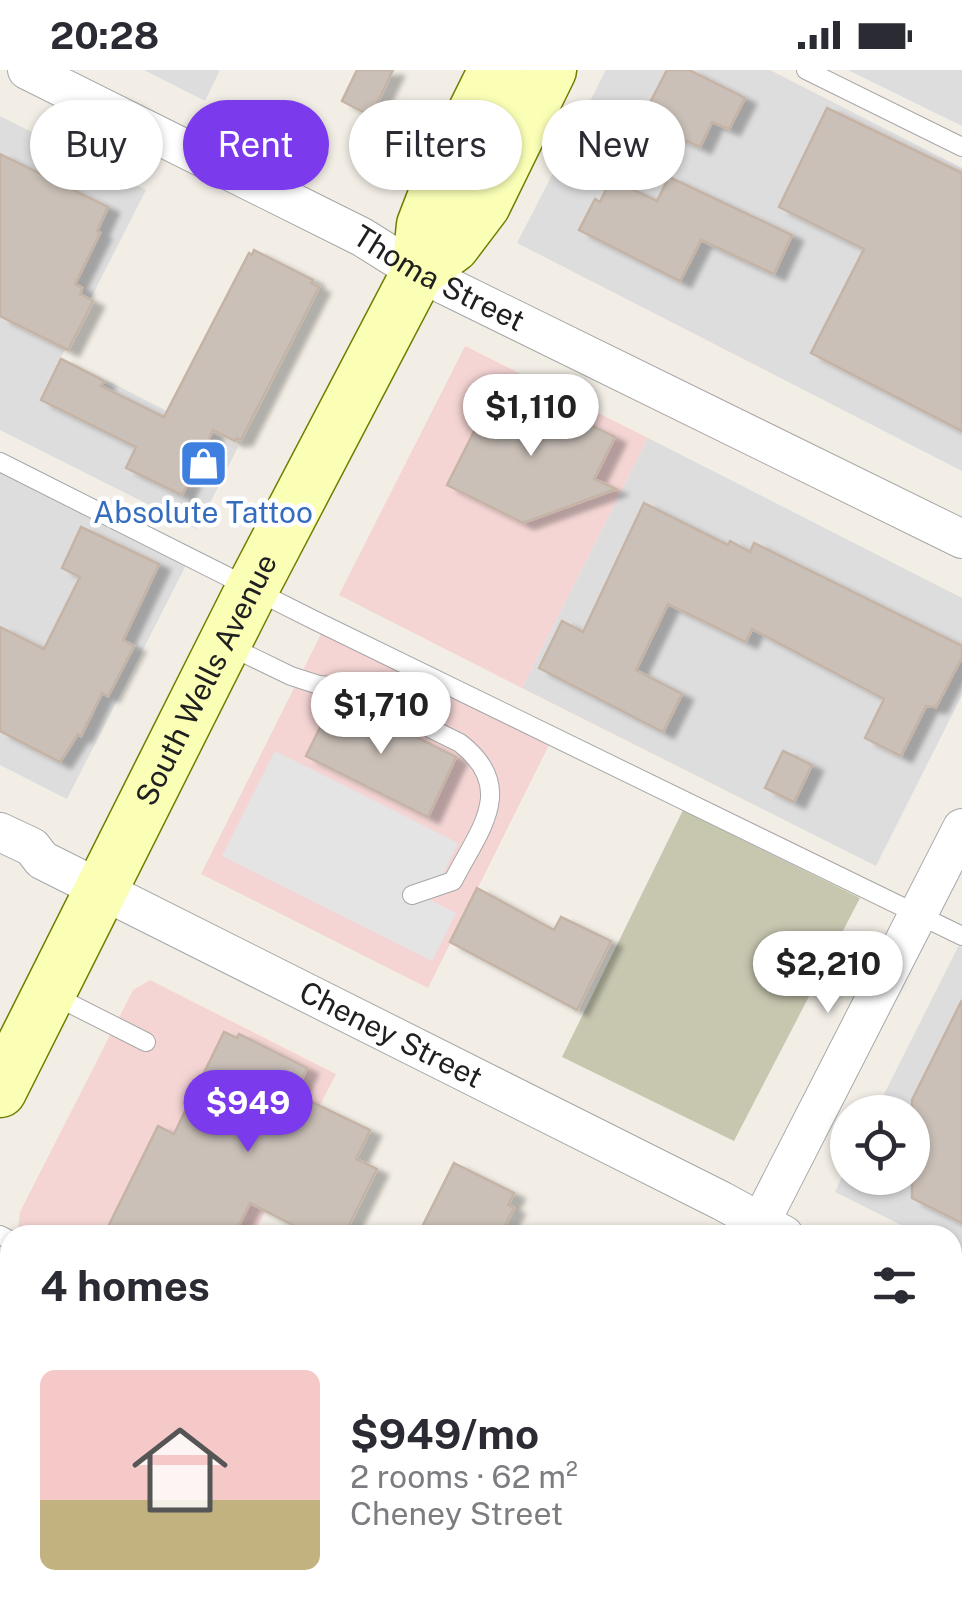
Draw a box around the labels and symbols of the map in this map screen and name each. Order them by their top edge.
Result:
street label: Thoma Street [347,217,531,339]
pin: $1,110 [450,374,612,459]
shop icon: Absolute Tattoo [177,438,229,490]
place label: Absolute Tattoo [93,494,313,530]
street label: South Wells Avenue [127,548,284,811]
pin: $1,710 [300,672,462,757]
pin: $2,210 [747,931,909,1016]
street label: Cheney Street [294,973,489,1095]
pin: $949 [189,1070,307,1155]

